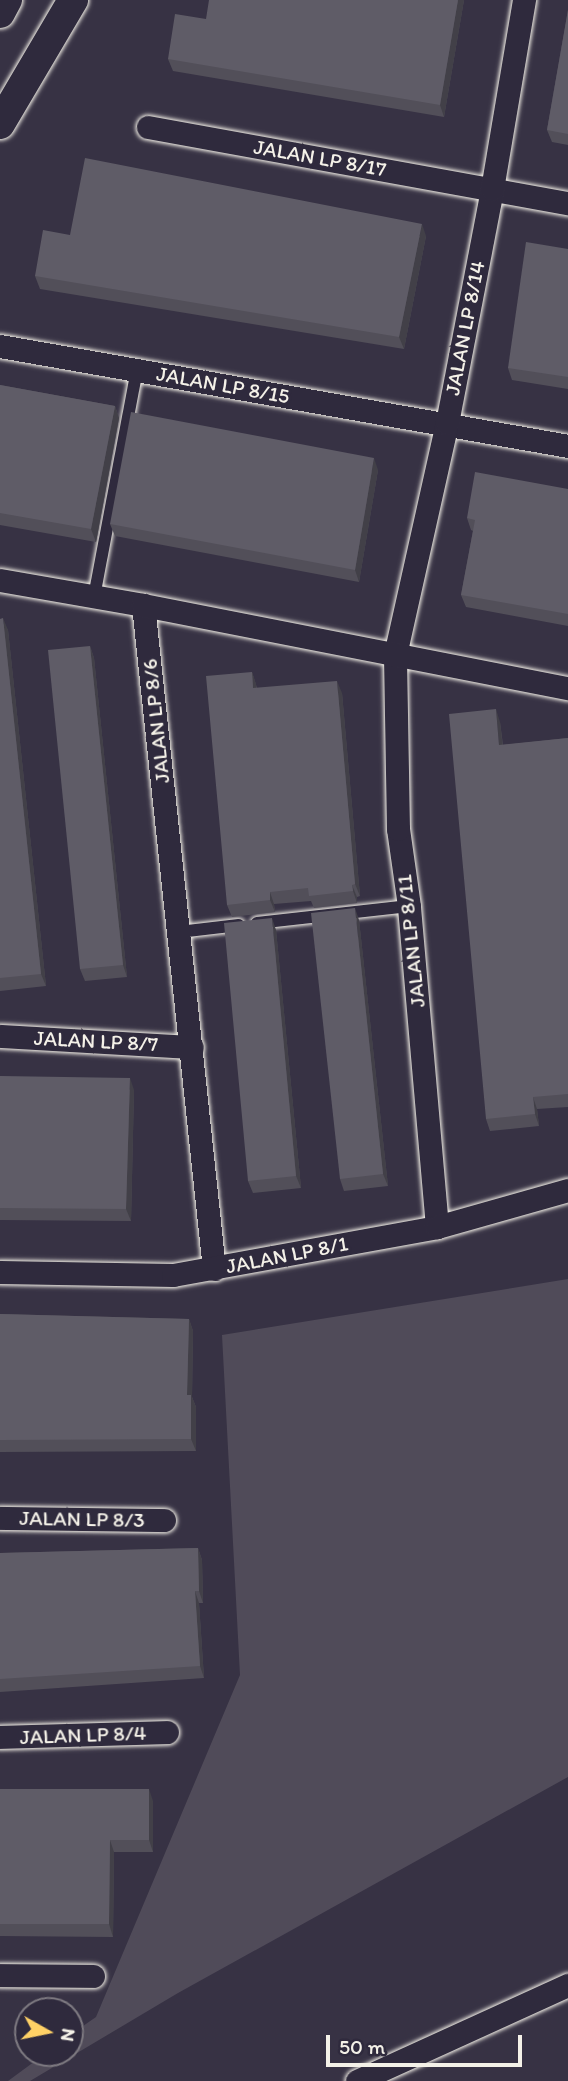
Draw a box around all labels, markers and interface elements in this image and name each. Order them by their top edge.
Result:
street label: JALAN LP 8/17 [252,134,388,182]
street label: JALAN LP 8/14 [440,259,490,397]
street label: JALAN LP 8/15 [154,361,292,409]
street label: JALAN LP 8/6 [137,657,175,785]
street label: JALAN LP 8/11 [391,873,431,1009]
street label: JALAN LP 8/7 [33,1025,159,1057]
street label: JALAN LP 8/1 [224,1231,350,1279]
street label: JALAN LP 8/3 [19,1505,145,1533]
street label: JALAN LP 8/4 [19,1720,147,1750]
north arrow [14,1997,84,2067]
scale bar [330,2022,526,2066]
text: N [56,2027,81,2043]
text: 50 m [339,2034,385,2059]

